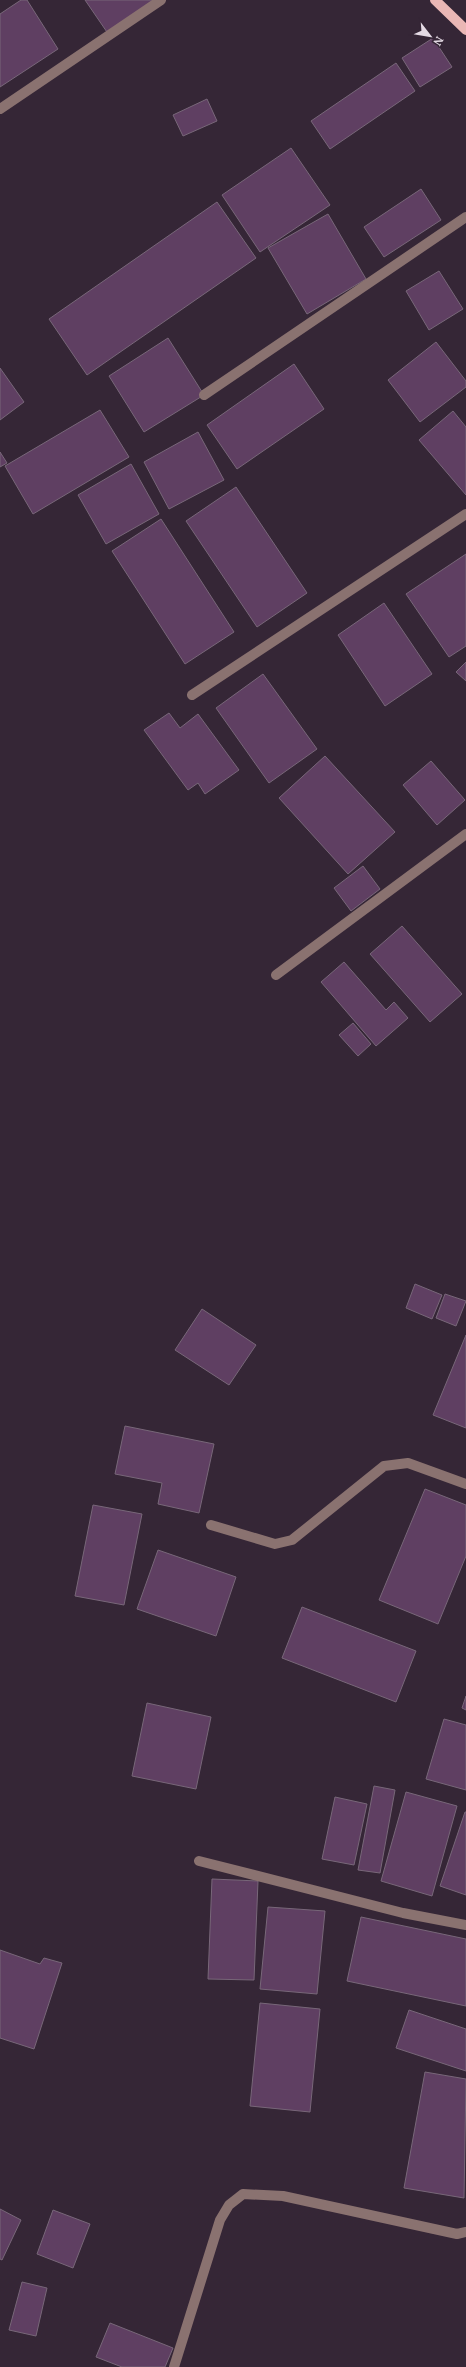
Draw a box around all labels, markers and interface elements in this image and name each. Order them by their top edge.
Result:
north arrow [410,16,450,56]
text: N [430,34,447,49]

